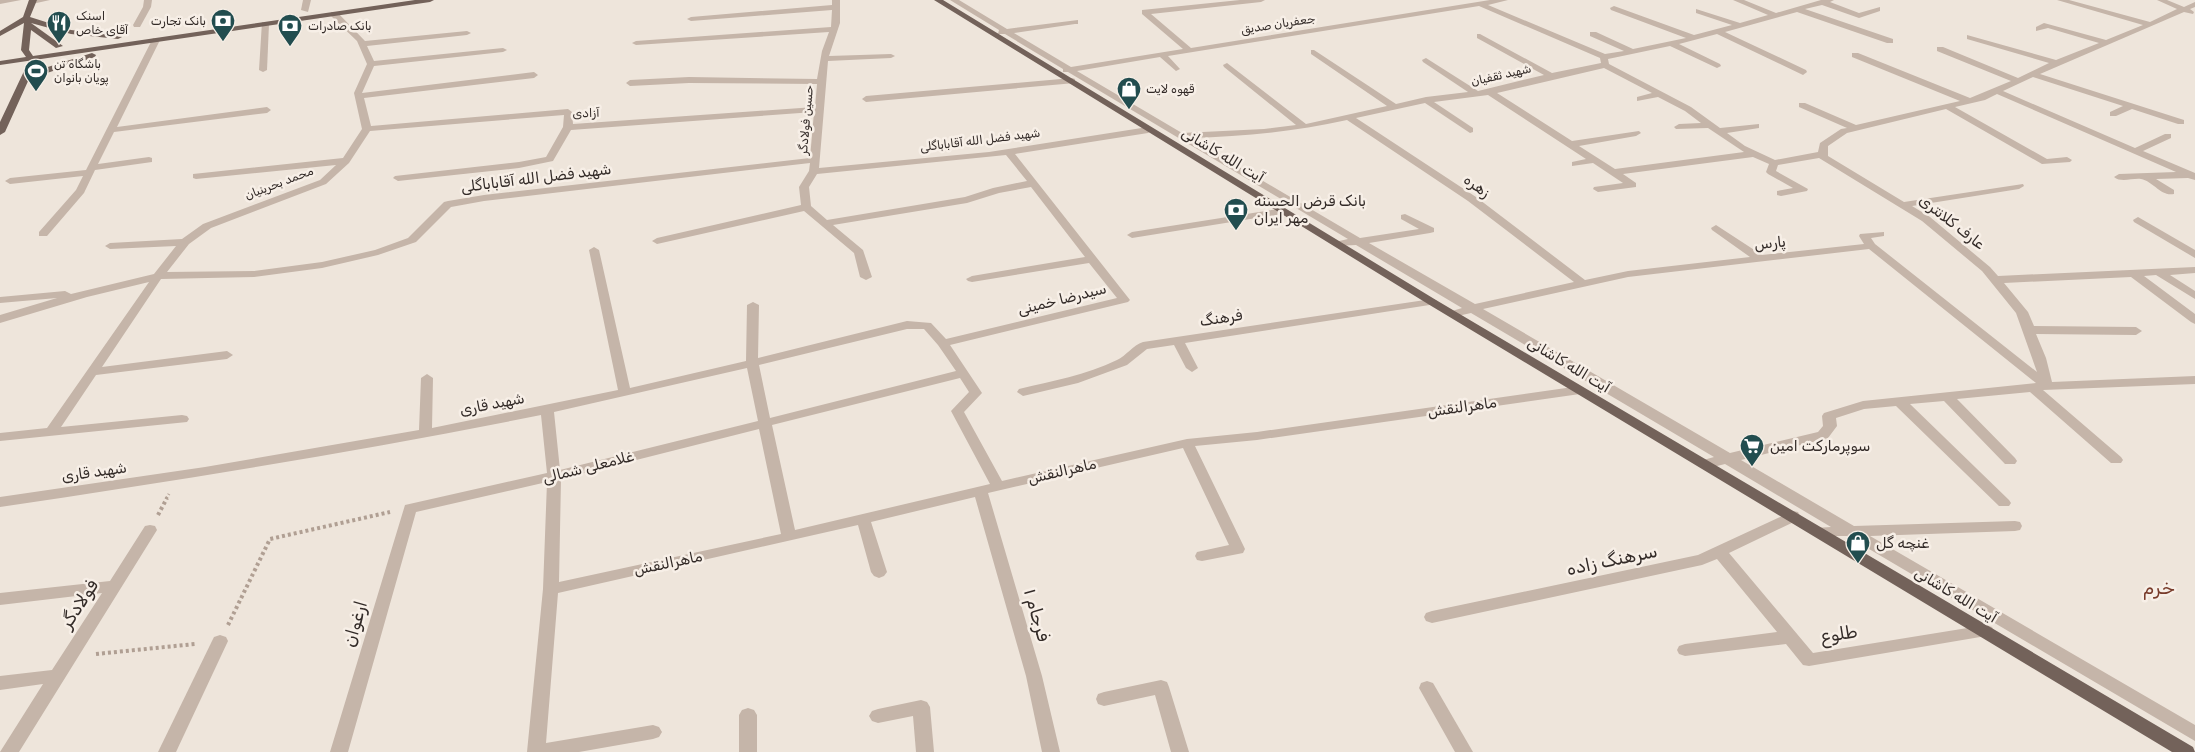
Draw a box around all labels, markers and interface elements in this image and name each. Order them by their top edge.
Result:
bank icon: بانک تجارت [210,8,236,42]
place label: اسنک آقای خاص [76,9,129,37]
restaurant icon: اسنک آقای خاص [46,10,72,44]
street label: جعفریان صدیق [1240,11,1316,38]
bank icon: بانک صادرات [277,13,303,47]
place label: بانک تجارت [151,14,206,29]
place label: بانک صادرات [308,19,372,34]
place label: باشگاه تن پویان بانوان [54,57,109,86]
sports icon: باشگاه تن پویان بانوان [23,58,49,92]
street label: شهید ثقفیان [1469,61,1533,89]
shop icon: قهوه لایت [1116,76,1142,110]
place label: قهوه لایت [1146,82,1195,97]
street label: حسین فولادگر [796,85,817,157]
street label: آزادی [572,106,600,121]
street label: آیت الله کاشانی [1178,123,1268,187]
street label: شهید فضل الله آقاباباگلی [919,126,1041,155]
street label: شهید فضل الله آقاباباگلی [460,160,612,196]
street label: محمد بحرینیان [243,163,316,203]
street label: زهره [1460,170,1494,202]
street label: عارف کلانتری [1916,191,1988,253]
place label: بانک قرض الحسنه مهر ایران [1254,192,1366,227]
bank icon: بانک قرض الحسنه مهر ایران [1223,197,1249,231]
street label: پارس [1753,232,1787,255]
street label: سیدرضا خمینی [1016,279,1108,319]
street label: فرهنگ [1198,306,1244,330]
street label: آیت الله کاشانی [1524,333,1614,397]
street label: شهید قاری [458,389,526,419]
street label: ماهرالنقش [1426,393,1498,421]
supermarket icon: سوپرمارکت امین [1739,433,1765,467]
place label: سوپرمارکت امین [1770,437,1870,456]
street label: غلامعلی شمالی [541,447,635,487]
street label: ماهرالنقش [1026,454,1098,488]
street label: شهید قاری [60,459,128,485]
shop icon: غنچه گل [1845,530,1871,564]
place label: غنچه گل [1876,534,1929,552]
street label: سرهنگ زاده [1565,540,1659,580]
street label: ماهرالنقش [632,547,704,579]
street label: آیت الله کاشانی [1911,563,2001,627]
street label: فولادگر [54,575,103,634]
district label: خرم [2143,576,2175,600]
street label: فرجام ۱ [1019,586,1055,644]
street label: ارغوان [338,598,372,650]
street label: طلوع [1819,620,1859,649]

